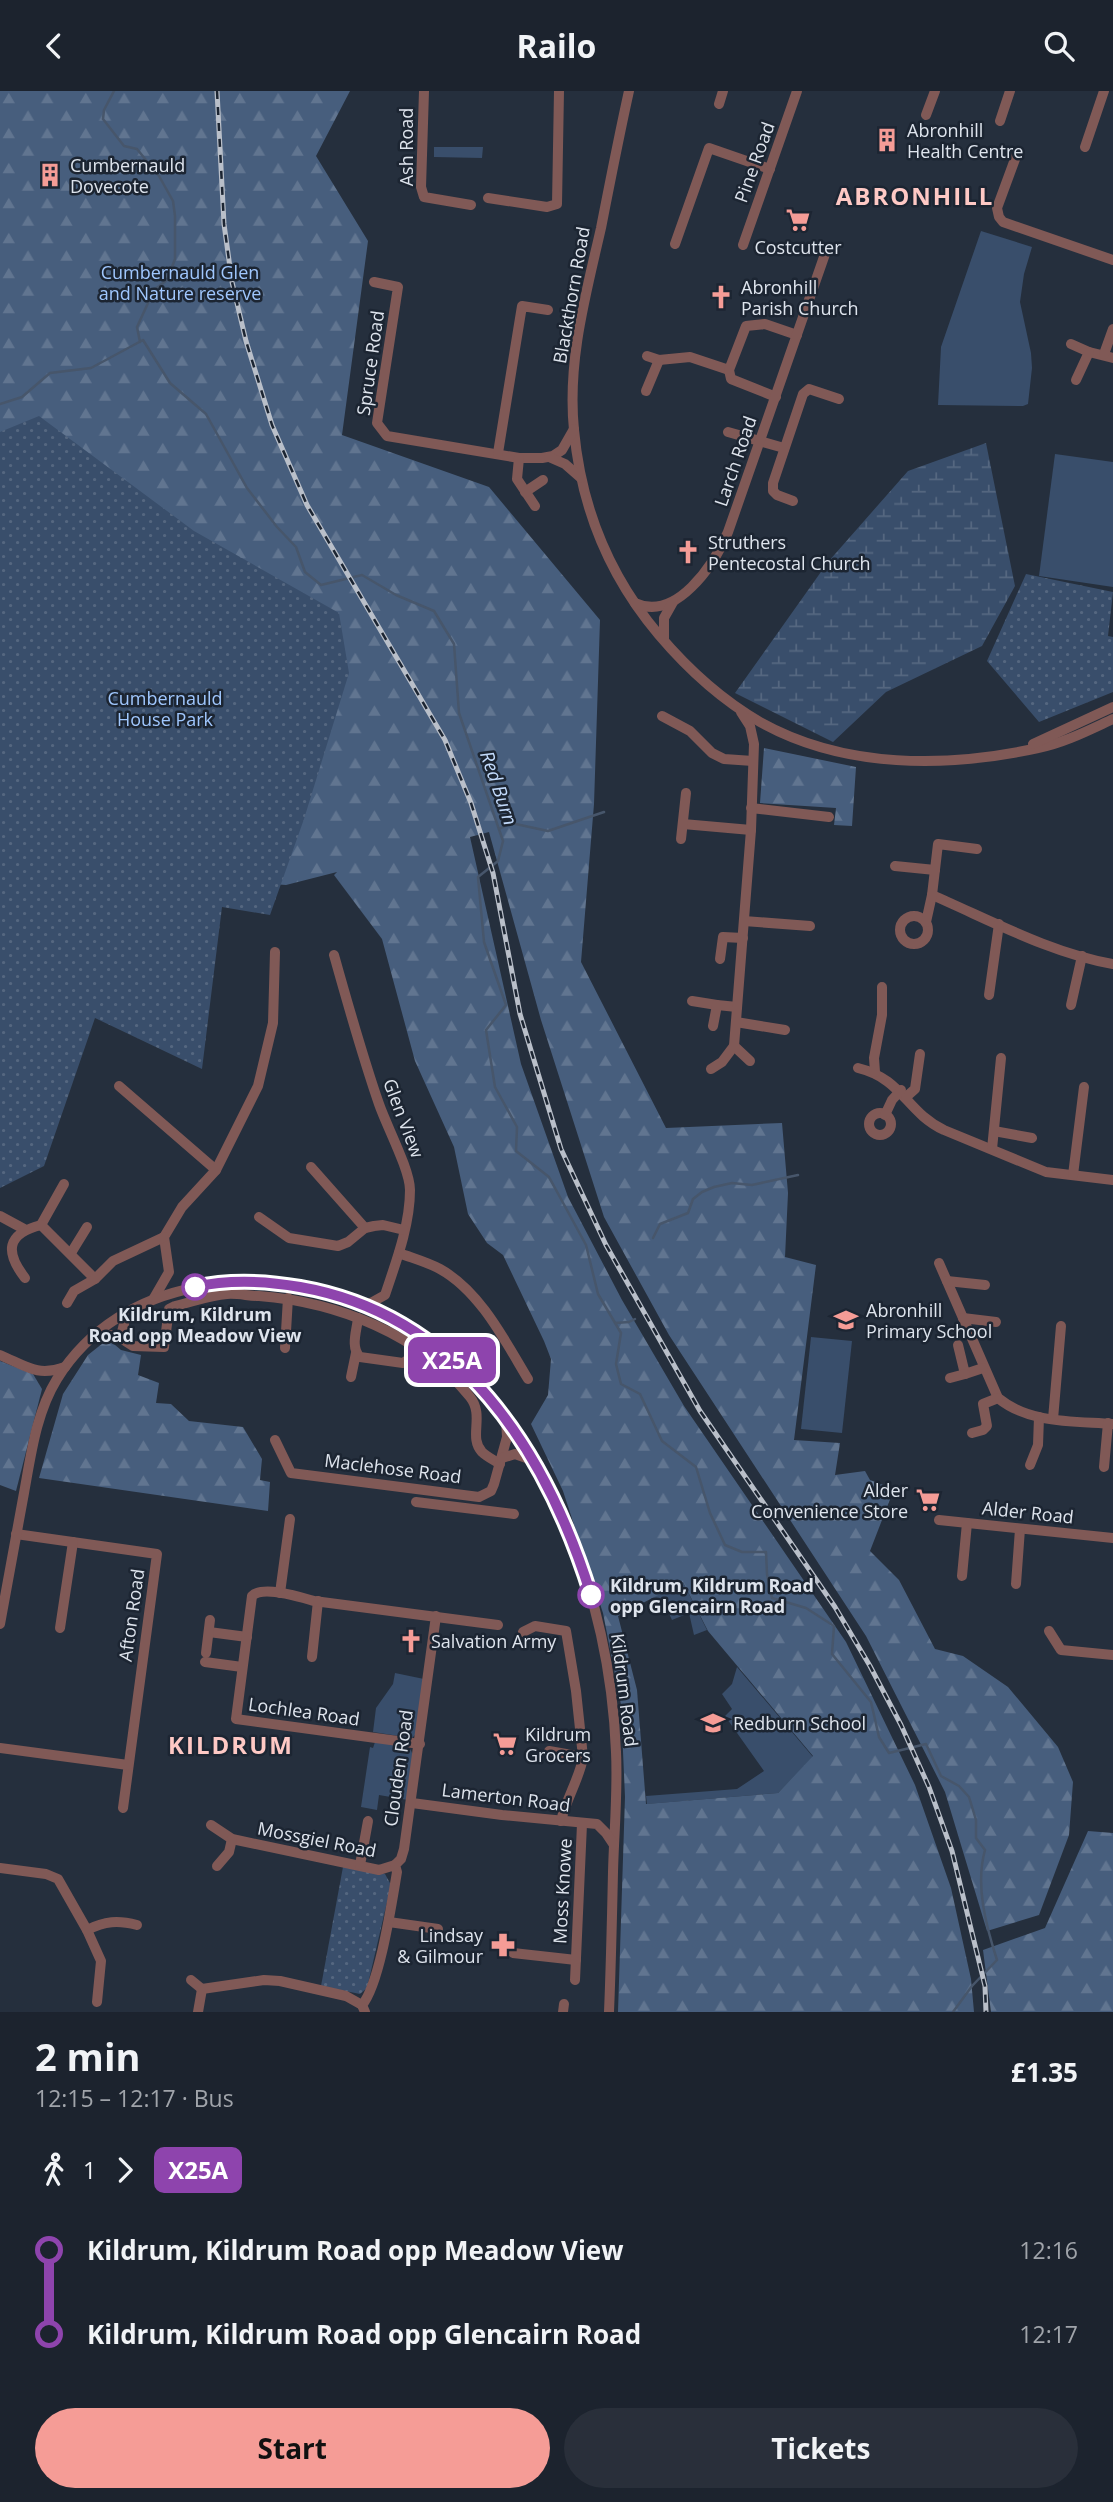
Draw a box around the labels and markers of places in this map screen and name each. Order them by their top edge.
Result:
place label: Abronhill Health Centre [907,118,1023,163]
building icon: Abronhill Health Centre [873,126,901,154]
place label: Cumbernauld Dovecote [70,153,185,198]
building icon: Cumbernauld Dovecote [36,161,64,189]
supermarket icon: Costcutter [784,206,812,234]
place label: Costcutter [754,235,842,259]
place label: Abronhill Parish Church [741,275,858,320]
church icon: Abronhill Parish Church [707,283,735,311]
place label: Struthers Pentecostal Church [708,530,871,575]
church icon: Struthers Pentecostal Church [674,538,702,566]
marker: Kildrum, Kildrum Road opp Meadow View [182,1274,208,1300]
place label: Abronhill Primary School [866,1298,992,1343]
place label: Kildrum, Kildrum Road opp Meadow View [89,1302,302,1347]
school or university icon: Abronhill Primary School [832,1306,860,1334]
place label: Alder Convenience Store [751,1478,909,1523]
supermarket icon: Alder Convenience Store [914,1486,942,1514]
place label: Kildrum, Kildrum Road opp Glencairn Road [610,1573,814,1618]
marker: Kildrum, Kildrum Road opp Glencairn Road [578,1582,604,1608]
church icon: Salvation Army [397,1627,425,1655]
place label: Salvation Army [431,1629,557,1653]
school or university icon: Redburn School [699,1709,727,1737]
place label: Redburn School [733,1711,866,1735]
place label: Kildrum Grocers [525,1722,591,1767]
supermarket icon: Kildrum Grocers [491,1730,519,1758]
place label: Lindsay & Gilmour [397,1923,484,1968]
pharmacy icon: Lindsay & Gilmour [489,1931,517,1959]

